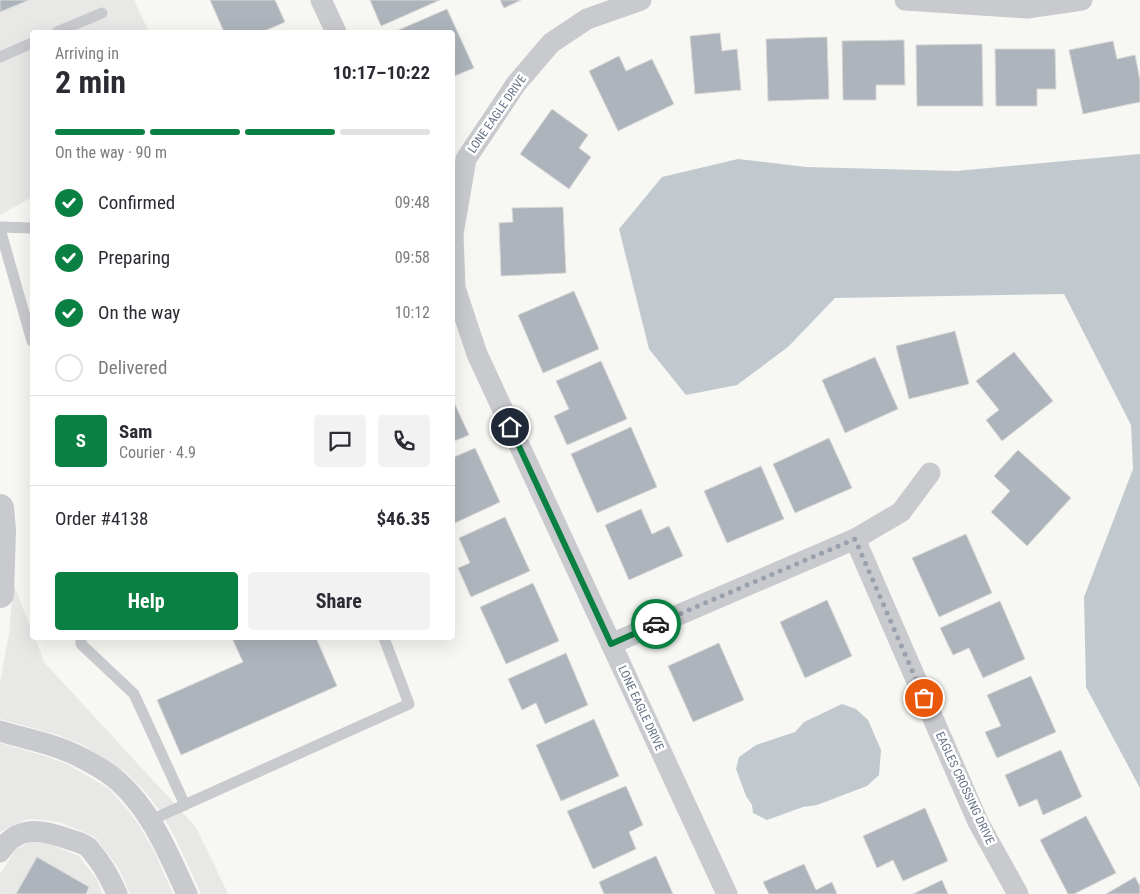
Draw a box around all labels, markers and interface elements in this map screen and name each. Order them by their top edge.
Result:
text: Arriving in [55,44,119,63]
text: 10:17–10:22 [332,61,430,84]
text: 2 min [55,63,126,101]
street label: LONE EAGLE DRIVE [465,72,529,156]
text: On the way · 90 m [55,143,167,162]
icon: check [55,189,83,217]
text: Confirmed [98,191,175,214]
text: 09:48 [395,193,430,212]
icon: check [55,244,83,272]
text: Preparing [98,246,170,269]
text: 09:58 [395,248,430,267]
icon: check [55,299,83,327]
text: On the way [98,301,180,324]
text: 10:12 [395,303,430,322]
text: Delivered [98,356,167,379]
pin [489,406,531,448]
icon: home [496,413,524,441]
button: chat [314,415,366,467]
button: phone [378,415,430,467]
text: Sam [119,420,152,443]
text: S [76,429,86,452]
text: Courier · 4.9 [119,443,196,462]
text: Order #4138 [55,507,148,530]
text: $46.35 [376,507,430,530]
button: Help [55,572,238,630]
button: Share [248,572,430,630]
courier [631,599,681,649]
icon: car [642,610,670,638]
street label: LONE EAGLE DRIVE [615,663,667,753]
pin [903,677,945,719]
icon: bag [910,684,938,712]
street label: EAGLES CROSSING DRIVE [933,729,997,847]

